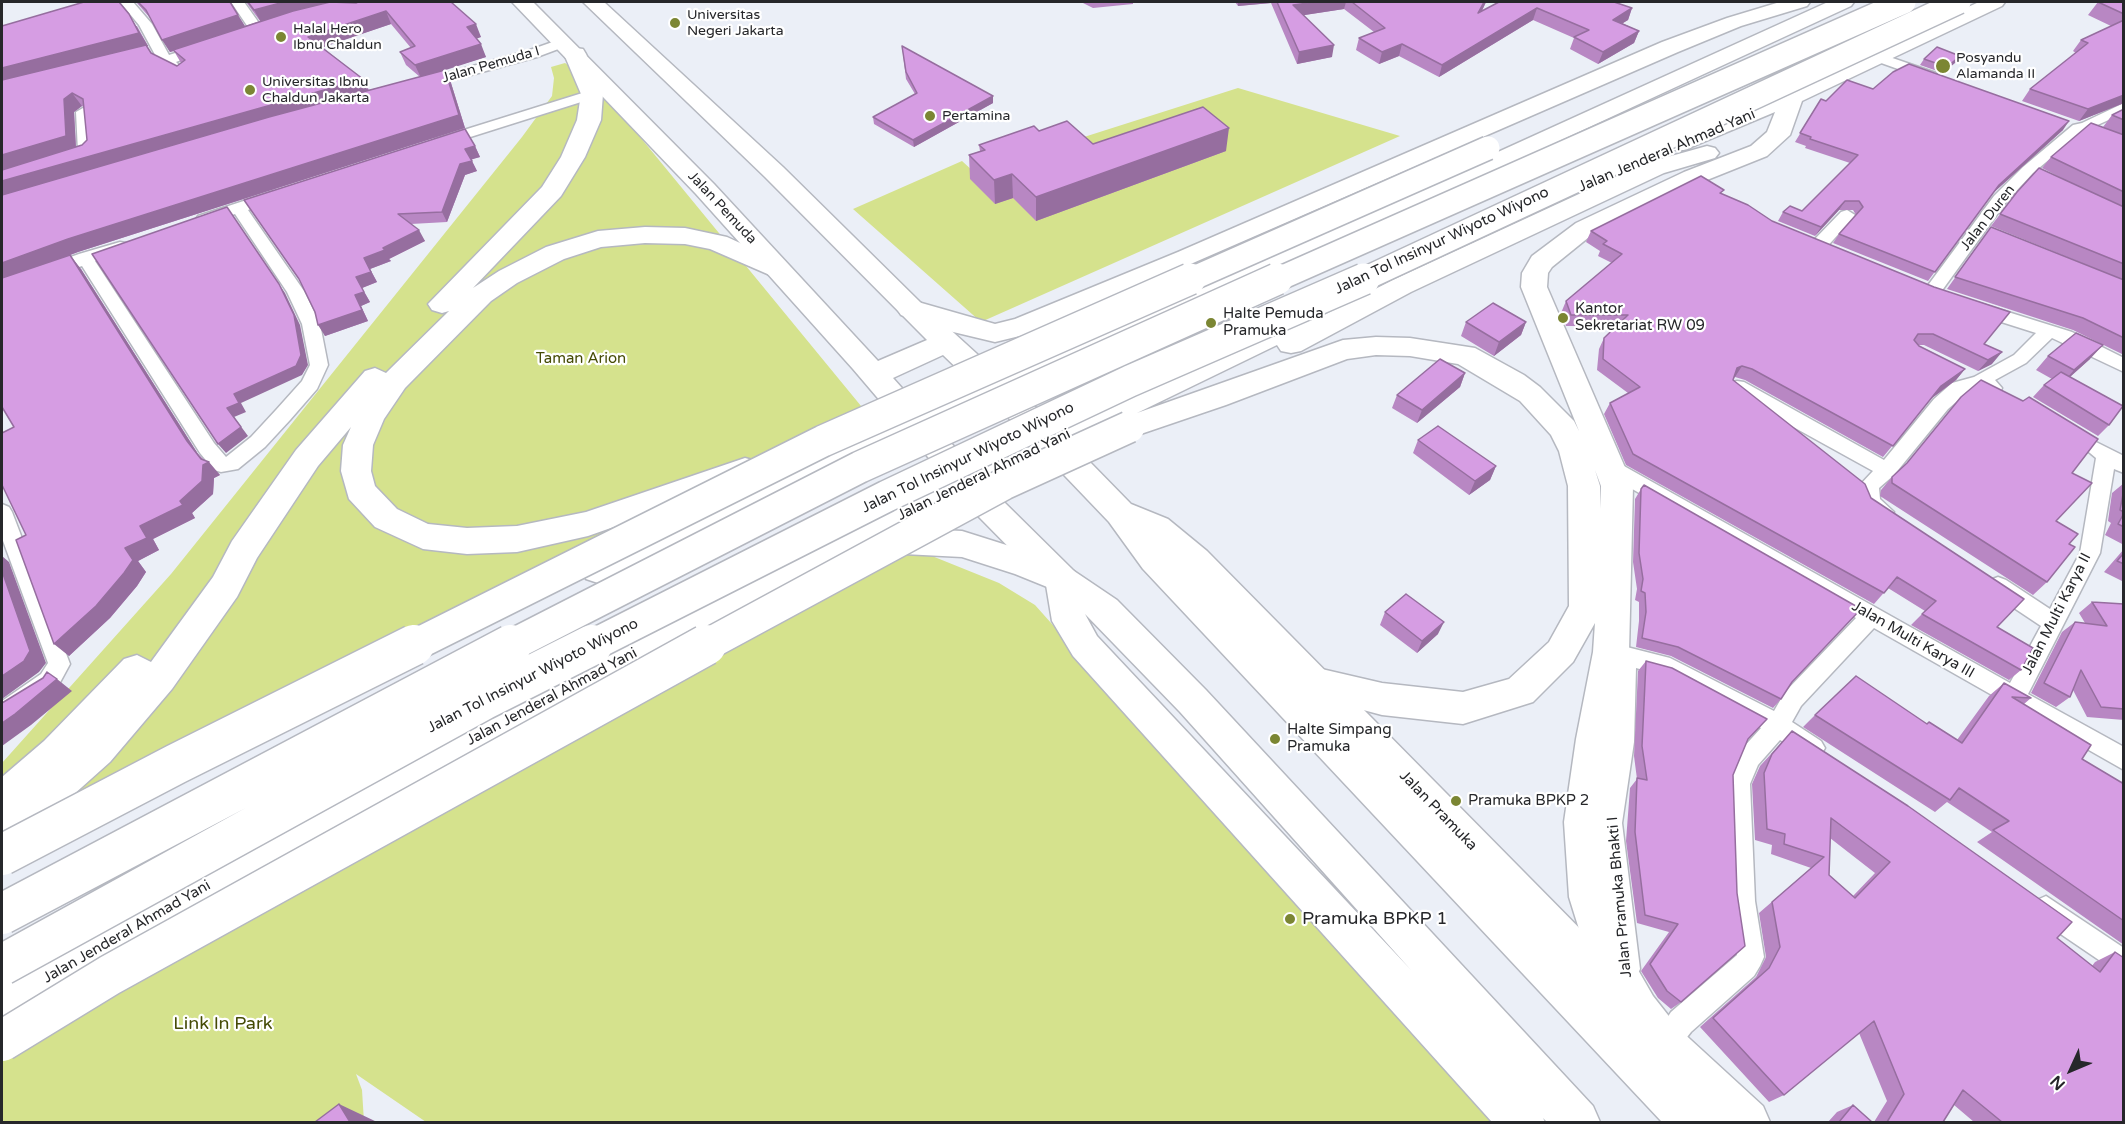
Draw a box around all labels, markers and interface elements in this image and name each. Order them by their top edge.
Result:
place label: Universitas Negeri Jakarta [687,7,784,40]
marker: Universitas Negeri Jakarta [668,16,682,30]
place label: Halal Hero Ibnu Chaldun [293,21,382,54]
marker: Halal Hero Ibnu Chaldun [274,30,288,44]
street label: Jalan Pemuda I [440,43,542,87]
place label: Posyandu Alamanda II [1956,50,2035,82]
marker: Posyandu Alamanda II [1934,57,1952,75]
place label: Universitas Ibnu Chaldun Jakarta [262,74,369,106]
marker: Universitas Ibnu Chaldun Jakarta [243,83,257,97]
street label: Jalan Jenderal Ahmad Yani [1576,106,1758,196]
place label: Pertamina [942,108,1010,124]
marker: Pertamina [923,109,937,123]
street label: Jalan Pemuda [684,168,760,248]
street label: Jalan Duren [1957,182,2019,254]
street label: Jalan Tol Insinyur Wiyoto Wiyono [1332,183,1552,299]
place label: Kantor Sekretariat RW 09 [1575,300,1705,335]
place label: Halte Pemuda Pramuka [1223,305,1324,340]
marker: Kantor Sekretariat RW 09 [1556,311,1570,325]
marker: Halte Pemuda Pramuka [1204,316,1218,330]
park label: Taman Arion [536,350,626,368]
street label: Jalan Tol Insinyur Wiyoto Wiyono [859,399,1077,517]
street label: Jalan Jenderal Ahmad Yani [894,425,1074,525]
street label: Jalan Multi Karya II [2019,550,2095,678]
street label: Jalan Multi Karya III [1849,598,1977,682]
street label: Jalan Tol Insinyur Wiyoto Wiyono [425,615,641,737]
street label: Jalan Jenderal Ahmad Yani [464,644,640,750]
place label: Halte Simpang Pramuka [1287,721,1392,756]
marker: Halte Simpang Pramuka [1268,732,1282,746]
street label: Jalan Pramuka [1395,767,1481,855]
place label: Pramuka BPKP 2 [1468,792,1589,810]
marker: Pramuka BPKP 2 [1449,794,1463,808]
street label: Jalan Pramuka Bhakti I [1604,816,1636,978]
street label: Jalan Jenderal Ahmad Yani [40,877,214,987]
place label: Pramuka BPKP 1 [1302,908,1448,930]
marker: Pramuka BPKP 1 [1283,912,1297,926]
park label: Link In Park [173,1013,273,1035]
north arrow [2041,1040,2101,1100]
text: N [2046,1071,2070,1094]

